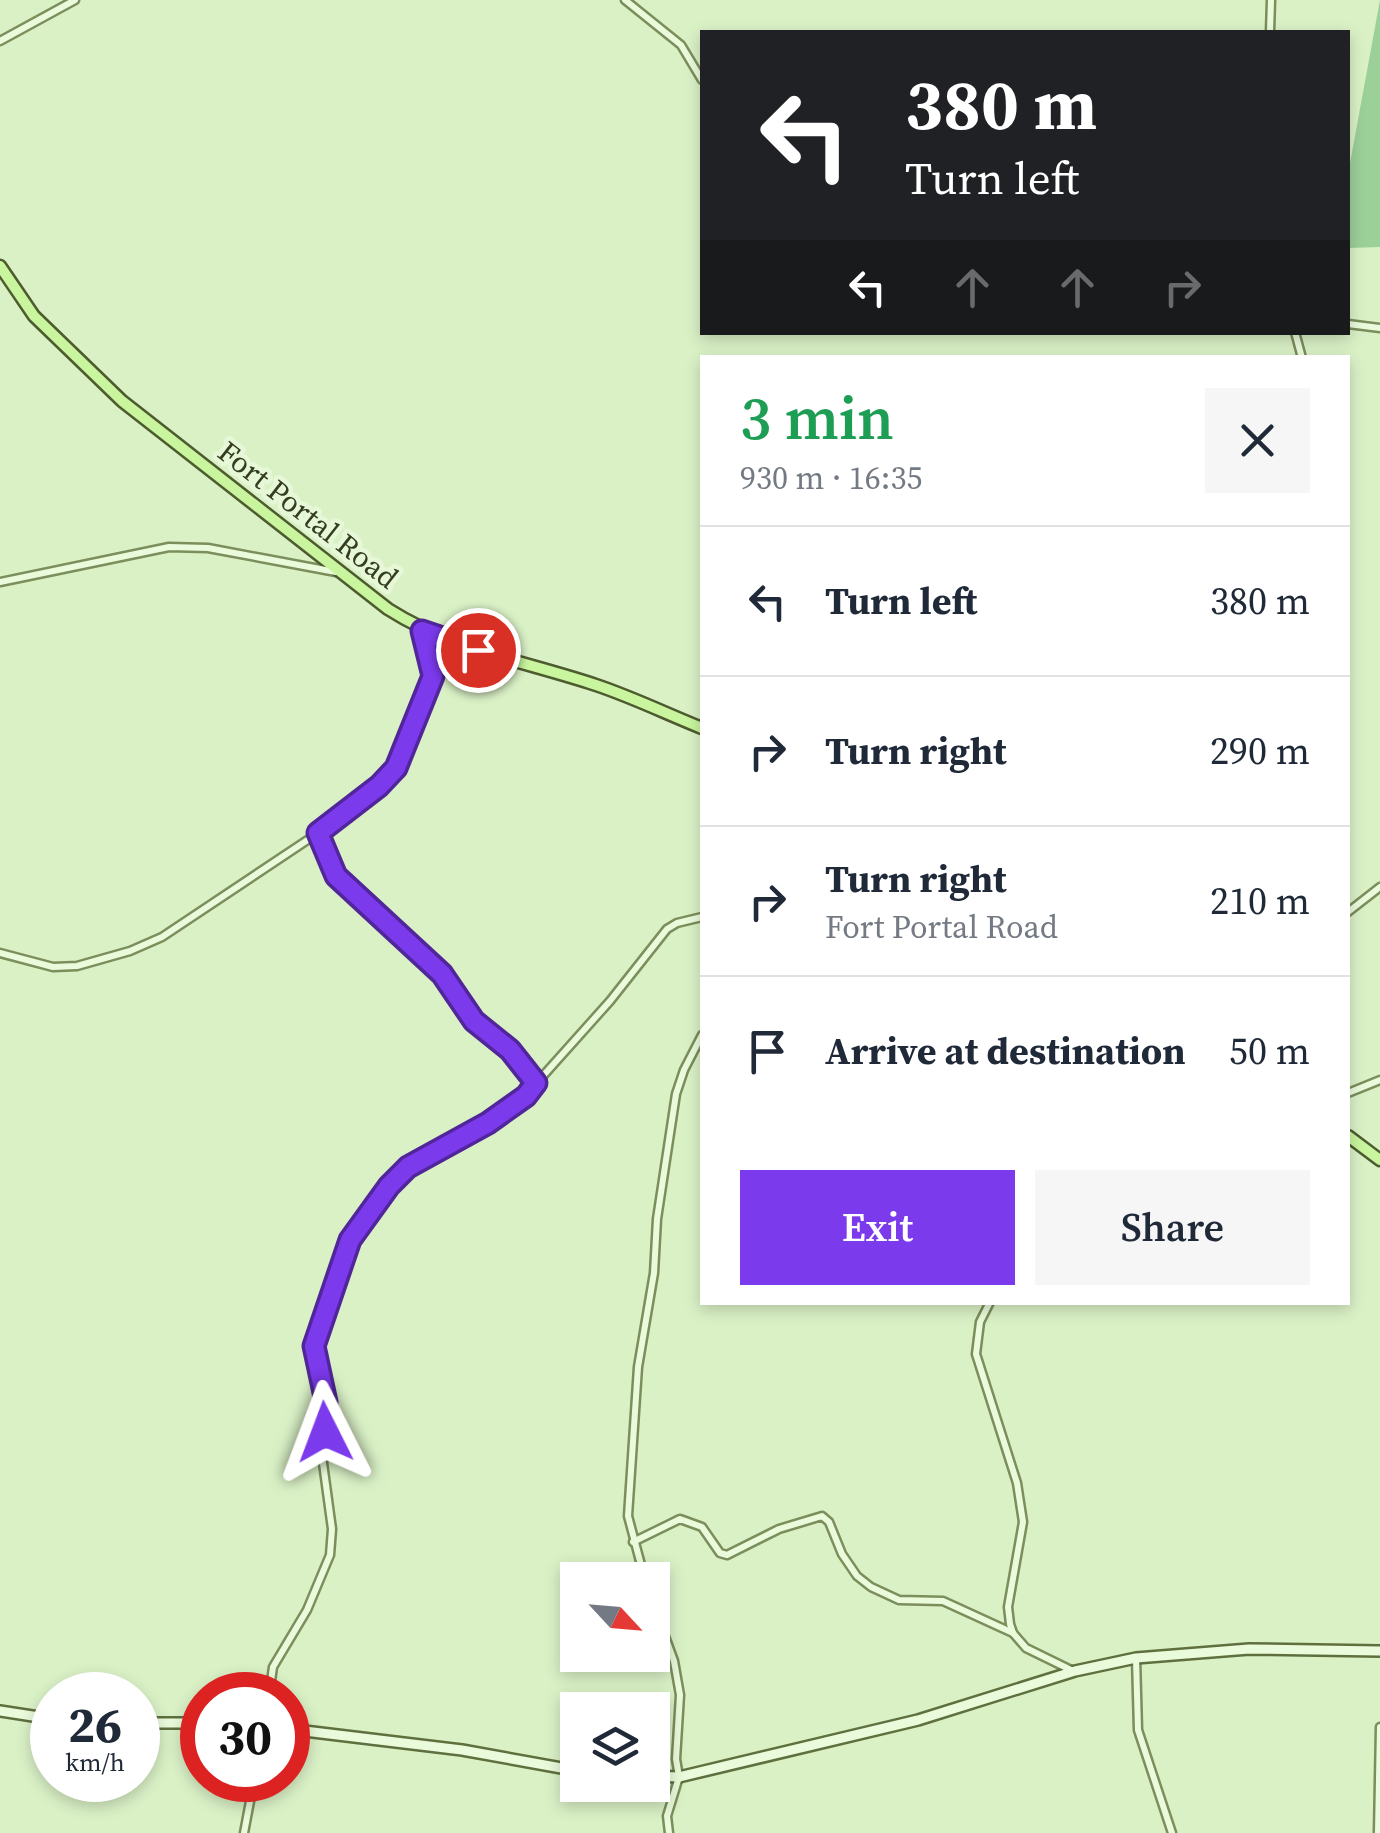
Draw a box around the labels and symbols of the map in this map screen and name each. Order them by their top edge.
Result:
street label: Fort Portal Road [210,431,407,598]
pin [436,608,521,693]
position arrow [273,1380,377,1484]
north arrow [560,1562,670,1672]
speed limit sign: 30 [180,1672,310,1802]

